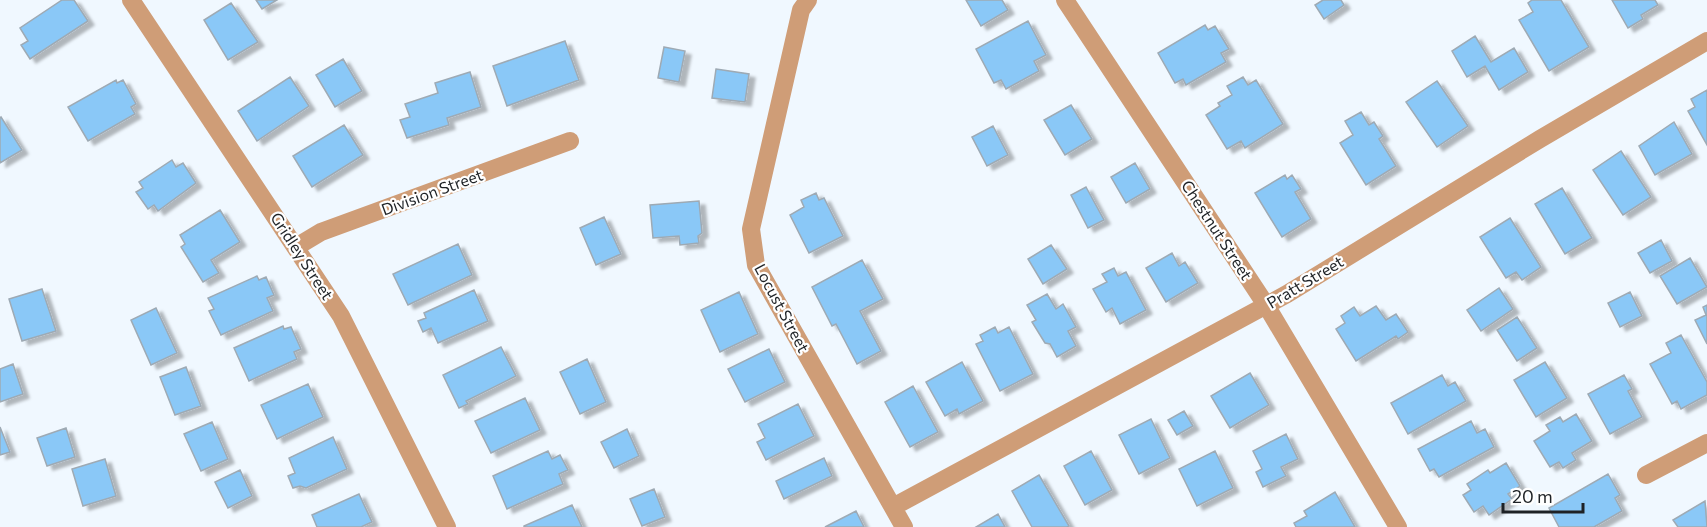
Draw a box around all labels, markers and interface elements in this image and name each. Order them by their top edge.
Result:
street label: Division Street [378,164,486,219]
street label: Chestnut Street [1178,176,1257,284]
street label: Gridley Street [267,208,338,303]
street label: Pratt Street [1263,251,1347,312]
street label: Locust Street [751,260,814,356]
scale bar [1503,476,1582,514]
text: 20 m [1512,485,1553,507]

